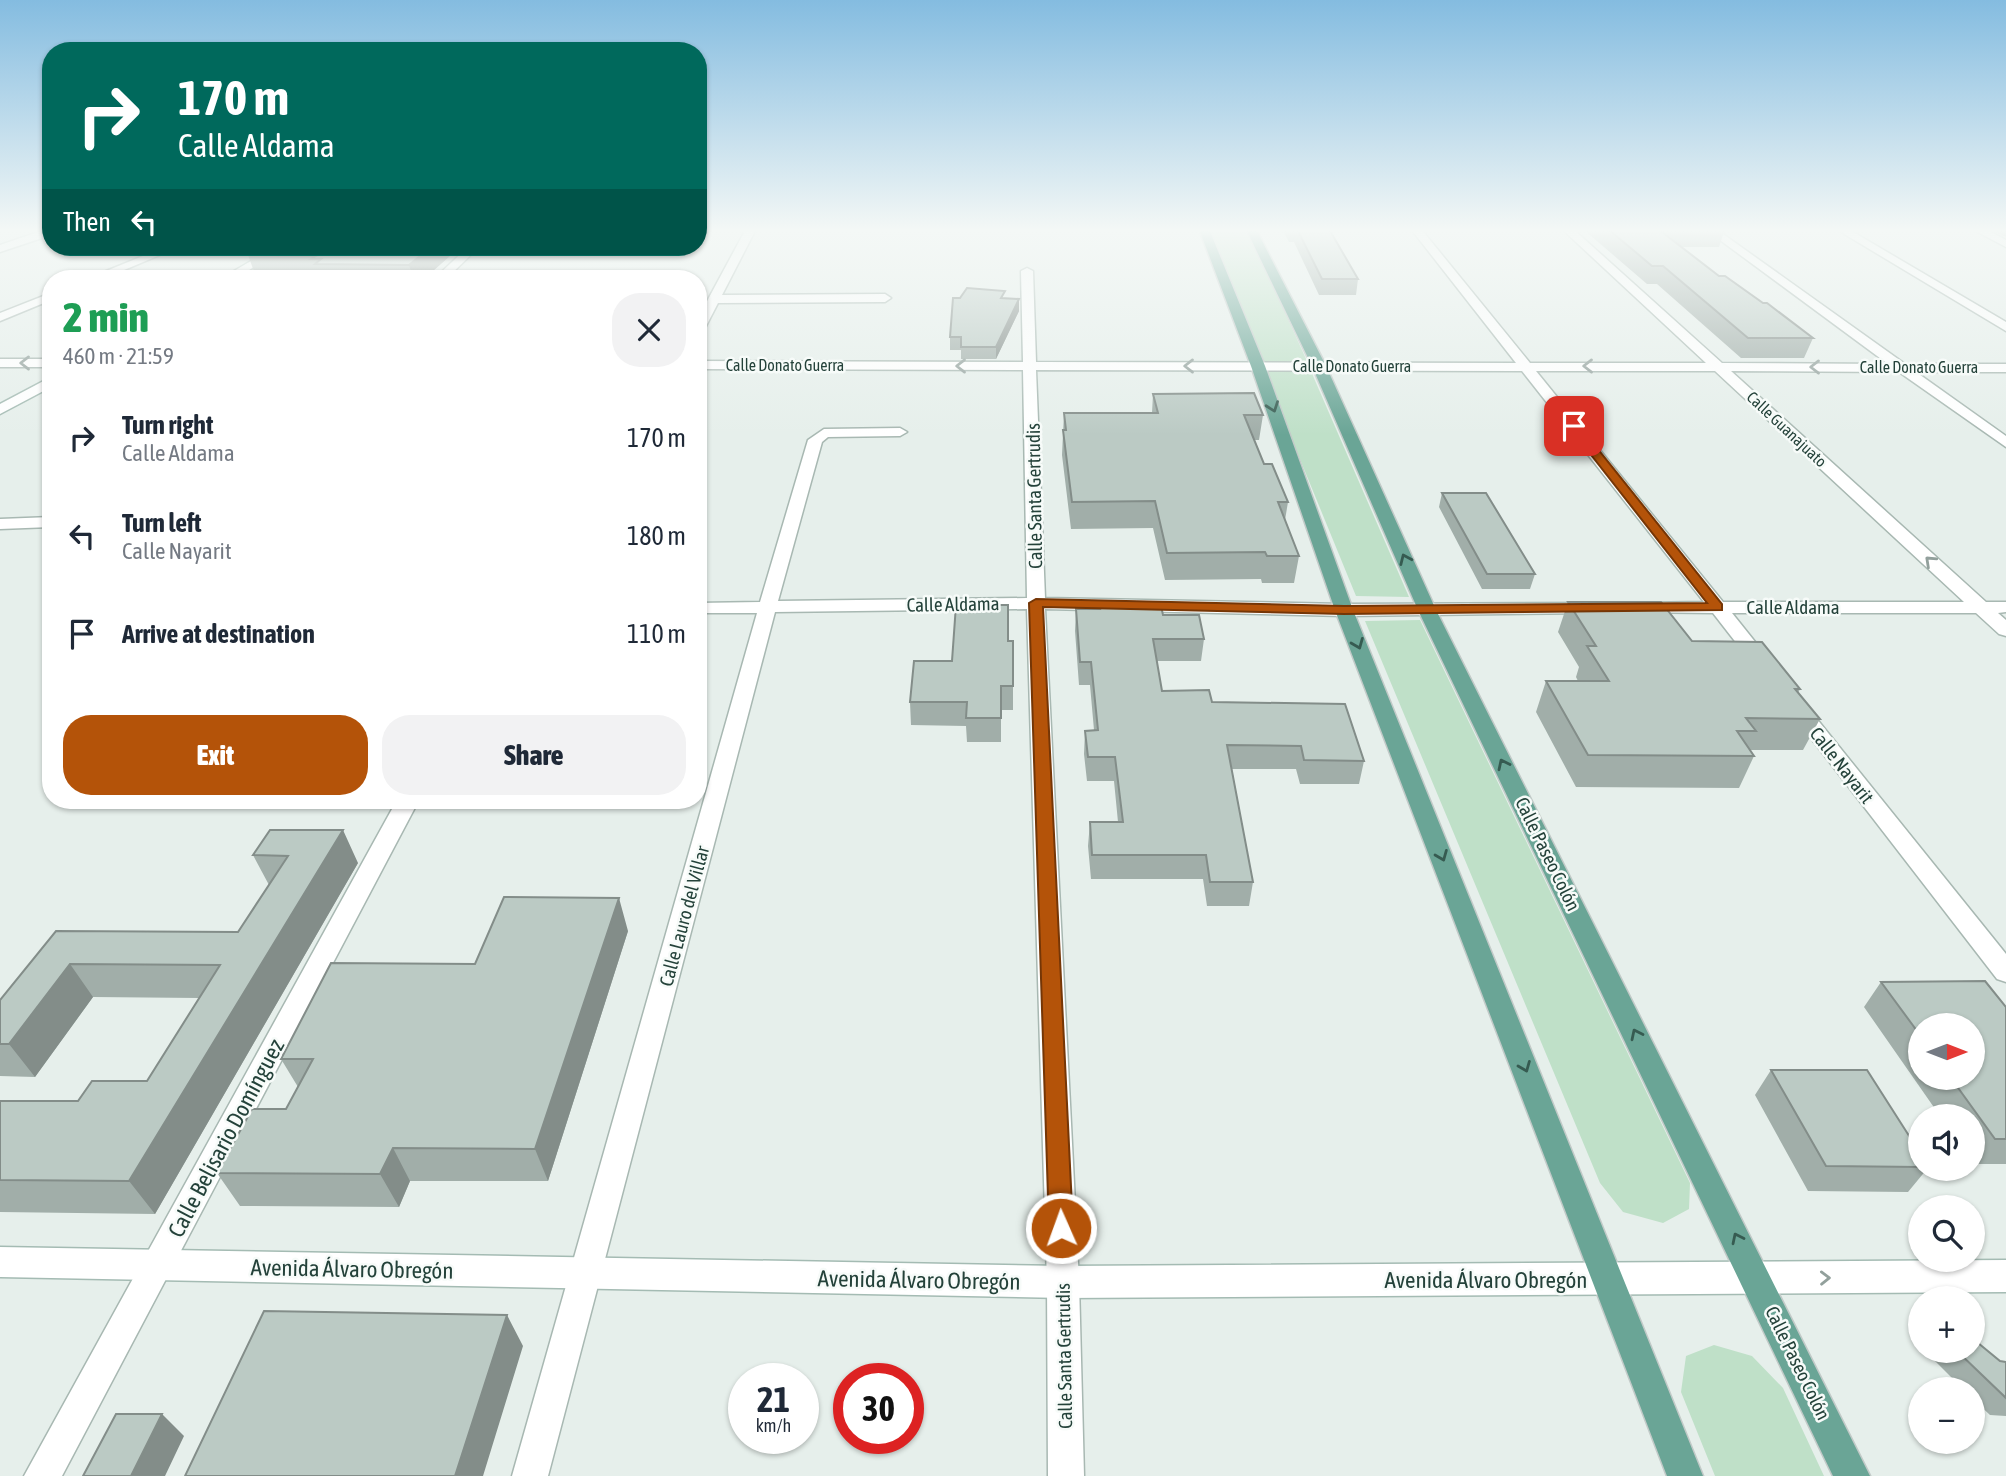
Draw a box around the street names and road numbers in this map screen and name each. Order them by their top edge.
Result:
street label: Calle Donato Guerra [726,356,844,374]
street label: Calle Donato Guerra [1293,357,1411,375]
street label: Calle Donato Guerra [1860,358,1978,376]
street label: Calle Guanajuato [1743,388,1830,471]
street label: Calle Santa Gertrudis [1022,423,1046,569]
street label: Calle Aldama [906,592,1000,616]
street label: Calle Aldama [1746,596,1840,618]
street label: Calle Nayarit [1805,723,1879,807]
street label: Calle Paseo Colón [1511,794,1585,914]
street label: Calle Lauro del Villar [655,843,713,989]
street label: Calle Belisario Domínguez [163,1035,289,1241]
street label: Avenida Álvaro Obregón [250,1254,454,1284]
street label: Avenida Álvaro Obregón [817,1265,1021,1295]
street label: Avenida Álvaro Obregón [1385,1267,1587,1293]
street label: Calle Santa Gertrudis [1052,1283,1076,1429]
street label: Calle Paseo Colón [1761,1303,1835,1423]

